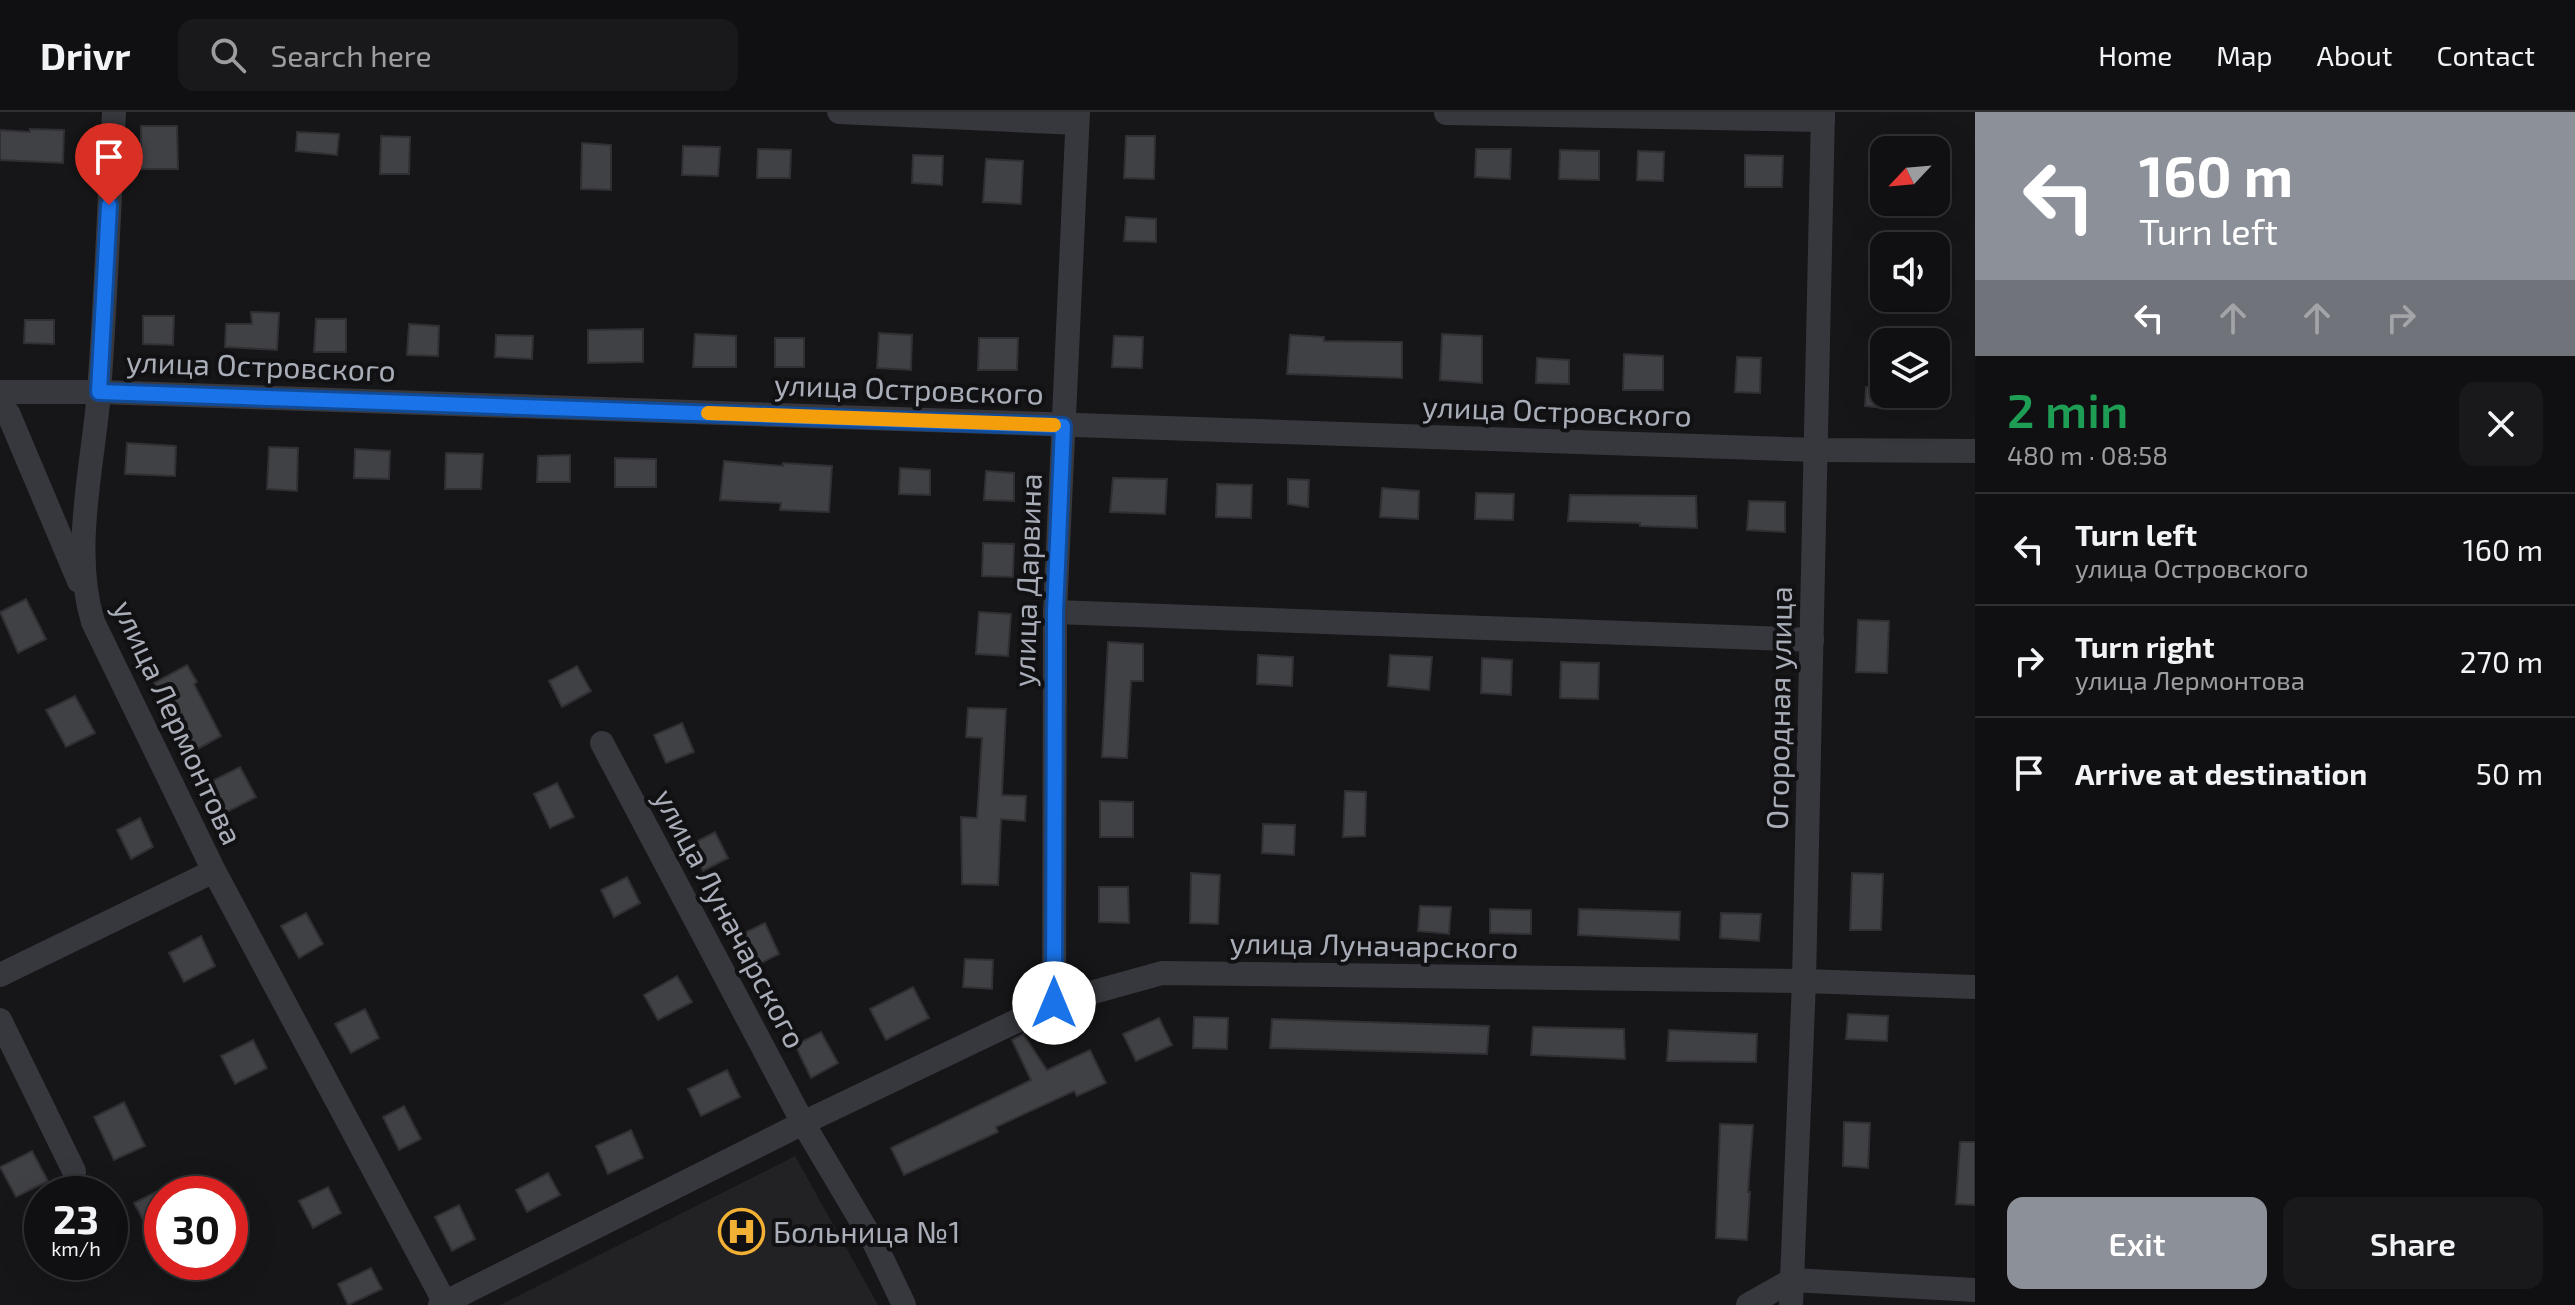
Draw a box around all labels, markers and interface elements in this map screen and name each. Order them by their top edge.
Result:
search box [178,19,738,91]
text: Drivr [40,32,130,78]
icon: search [206,33,250,77]
text: Search here [270,37,432,73]
text: Home [2098,38,2172,72]
text: Map [2216,38,2273,72]
text: About [2317,38,2392,72]
text: Contact [2436,38,2535,72]
pin [75,123,143,205]
icon: arrive [87,135,131,179]
north arrow [1870,136,1950,216]
map controls [1870,136,1950,408]
text: 160 m [2139,141,2293,208]
icon: left [2007,144,2111,248]
text: Turn left [2139,209,2278,252]
button: sound [1870,232,1950,312]
icon: left [2127,296,2171,340]
icon: ahead [2211,296,2255,340]
icon: ahead [2295,296,2339,340]
icon: right [2379,296,2423,340]
button: layers [1870,328,1950,408]
street label: улица Островского [126,342,396,389]
street label: улица Островского [774,365,1044,412]
text: 2 min [2007,380,2128,438]
button: close [2459,382,2543,466]
street label: улица Островского [1422,387,1692,434]
text: 480 m · 08:58 [2007,439,2168,470]
street label: улица Дарвина [1004,473,1049,687]
text: Turn left [2075,516,2197,552]
icon: left [2007,527,2051,571]
text: 160 m [2463,531,2543,567]
text: улица Островского [2075,552,2309,583]
street label: Огородная улица [1758,586,1799,830]
street label: улица Лермонтова [106,594,251,850]
text: Turn right [2075,628,2215,664]
icon: right [2007,639,2051,683]
text: 270 m [2460,643,2543,679]
text: улица Лермонтова [2075,664,2305,695]
icon: arrive [2007,751,2051,795]
text: Arrive at destination [2075,755,2367,791]
text: 50 m [2476,755,2543,791]
street label: улица Луначарского [646,782,815,1054]
street label: улица Луначарского [1229,923,1519,966]
position arrow [1012,961,1096,1045]
speed limit sign: 30 [144,1176,248,1280]
text: 23 [53,1194,99,1242]
button: Exit [2007,1197,2267,1289]
button: Share [2283,1197,2543,1289]
hospital icon: Больница №1 [718,1207,766,1255]
place label: Больница №1 [773,1213,960,1249]
text: km/h [51,1236,101,1260]

